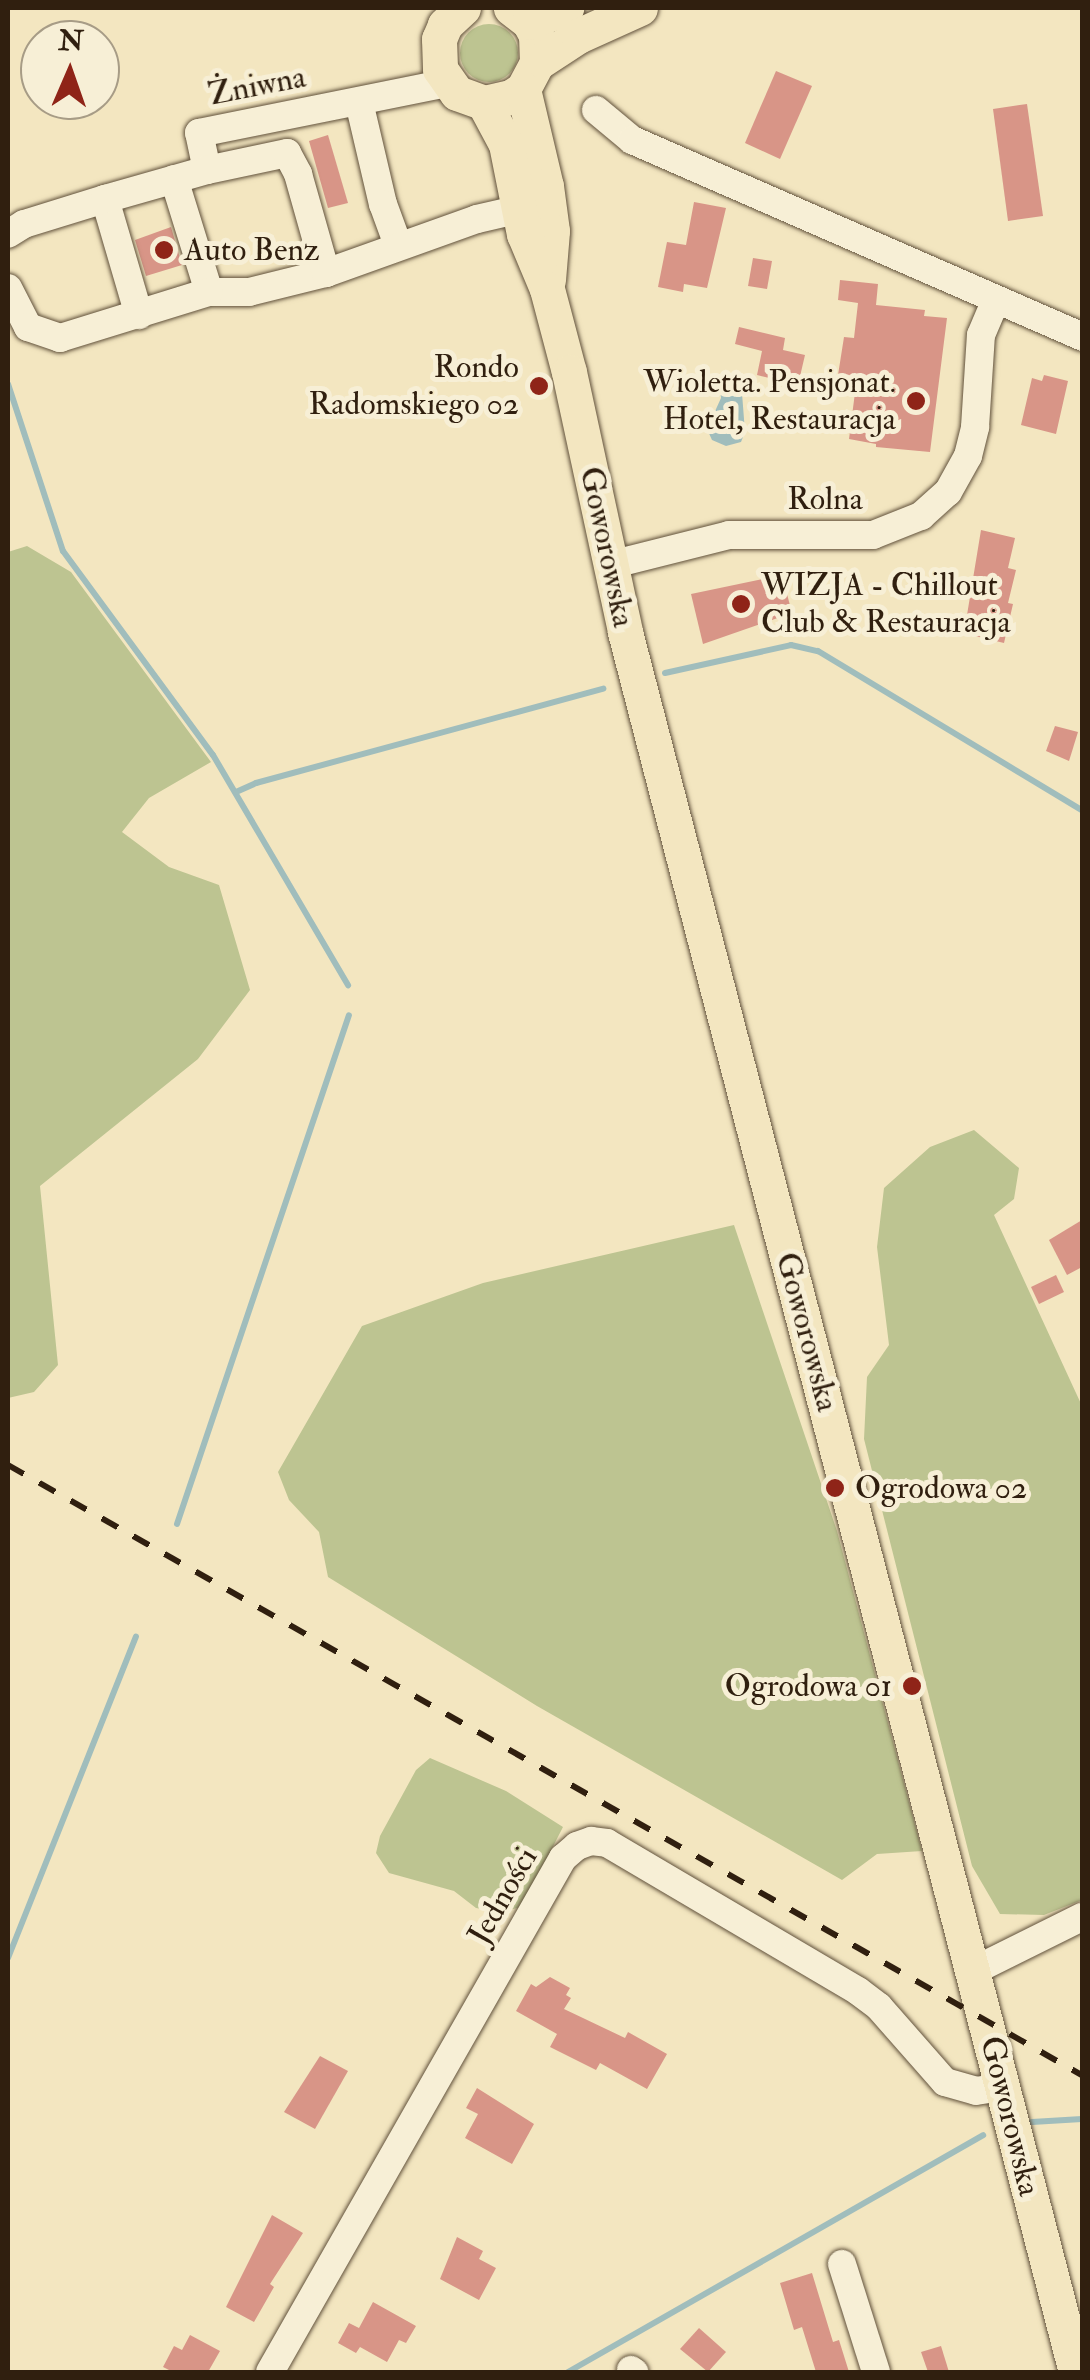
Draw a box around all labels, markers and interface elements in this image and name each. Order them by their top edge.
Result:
north arrow [20,20,120,120]
text: N [58,24,84,59]
street label: Żniwna [205,58,309,114]
place label: Auto Benz [184,231,319,269]
marker: Auto Benz [153,239,175,261]
place label: Rondo Radomskiego 02 [308,349,519,424]
place label: Wioletta. Pensjonat. Hotel, Restauracja [643,364,896,439]
marker: Rondo Radomskiego 02 [528,375,550,397]
marker: Wioletta. Pensjonat. Hotel, Restauracja [905,390,927,412]
street label: Goworowska [571,463,643,631]
street label: Rolna [787,480,863,518]
place label: WIZJA - Chillout Club & Restauracja [761,567,1011,642]
marker: WIZJA - Chillout Club & Restauracja [730,593,752,615]
street label: Goworowska [767,1248,847,1416]
place label: Ogrodowa 02 [855,1469,1027,1507]
marker: Ogrodowa 02 [824,1477,846,1499]
place label: Ogrodowa 01 [725,1667,892,1705]
marker: Ogrodowa 01 [901,1675,923,1697]
street label: Jedności [460,1841,546,1951]
street label: Goworowska [972,2032,1048,2200]

